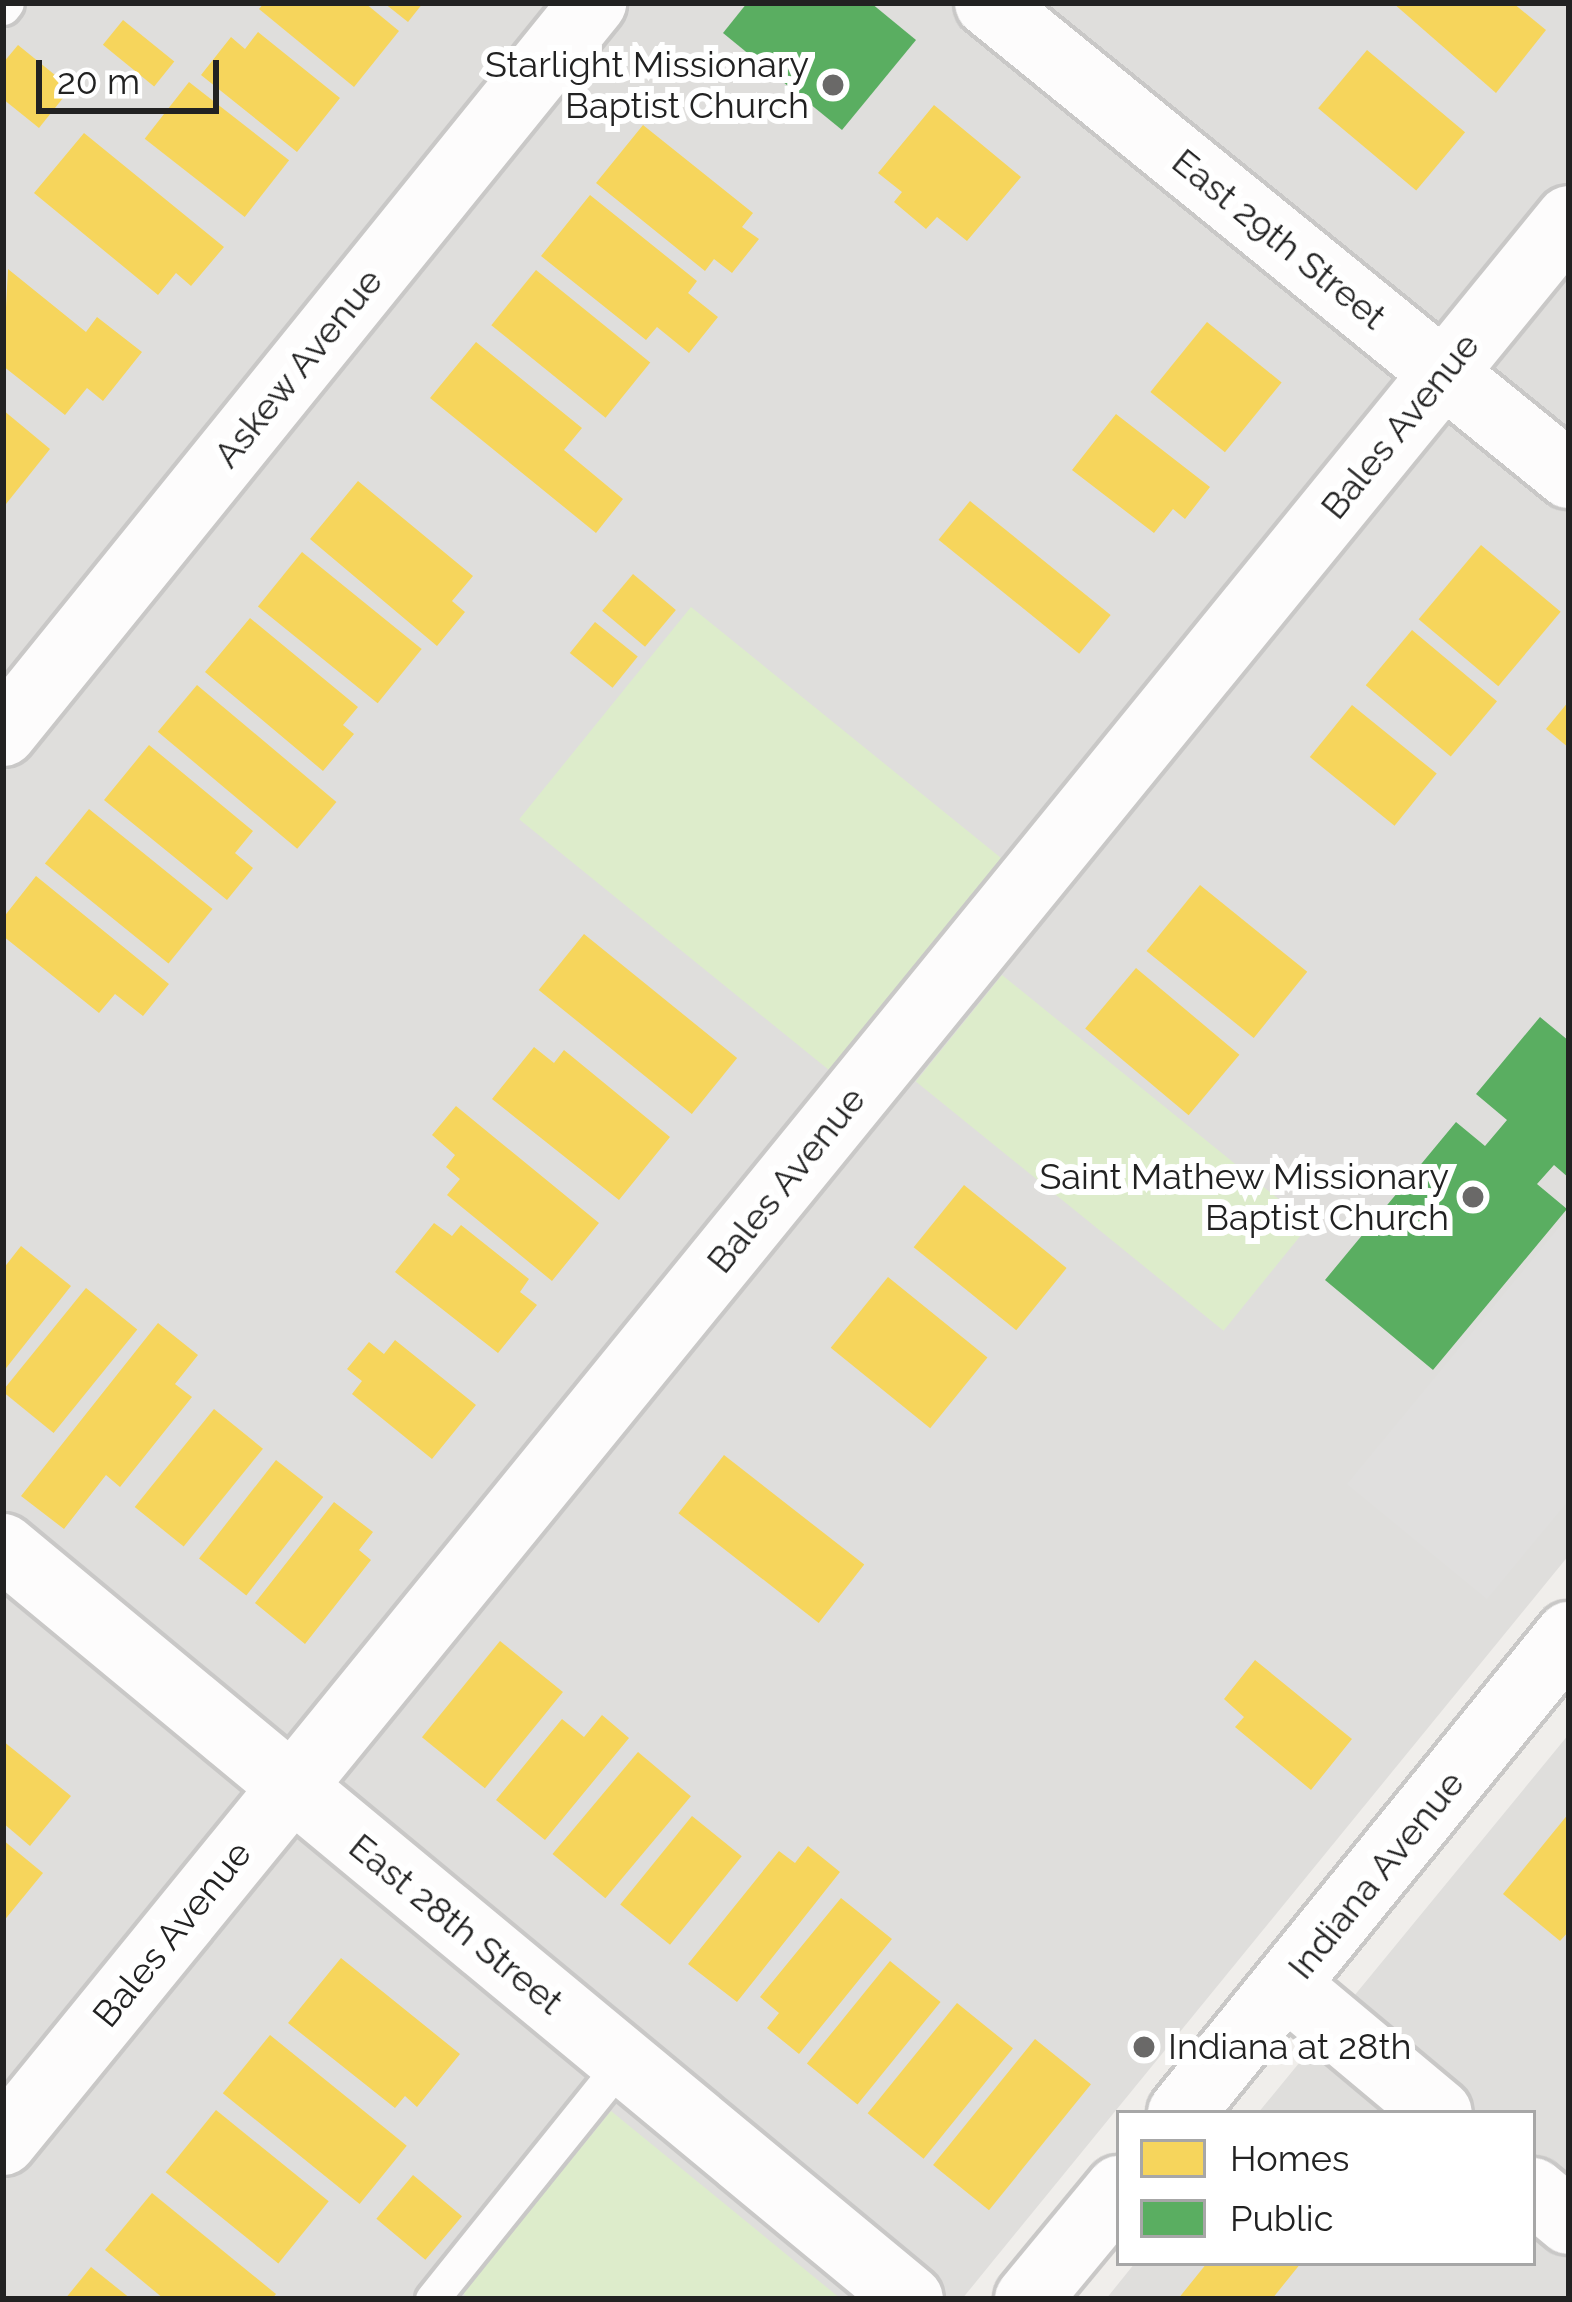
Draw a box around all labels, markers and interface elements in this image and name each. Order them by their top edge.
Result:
scale bar [42,36,225,110]
place label: Starlight Missionary Baptist Church [485,42,809,127]
text: 20 m [57,60,140,102]
marker: Starlight Missionary Baptist Church [820,72,846,98]
street label: East 29th Street [1164,140,1394,338]
street label: Askew Avenue [204,259,392,477]
street label: Bales Avenue [1312,324,1488,528]
street label: Bales Avenue [698,1078,874,1282]
place label: Saint Mathew Missionary Baptist Church [1038,1154,1449,1239]
marker: Saint Mathew Missionary Baptist Church [1460,1184,1486,1210]
street label: Indiana Avenue [1279,1762,1473,1988]
street label: East 28th Street [341,1825,571,2023]
street label: Bales Avenue [84,1832,260,2036]
place label: Indiana at 28th [1168,2025,1411,2069]
marker: Indiana at 28th [1131,2034,1157,2060]
legend [1116,2110,1536,2266]
text: Homes [1230,2137,1349,2179]
text: Public [1230,2197,1333,2239]

